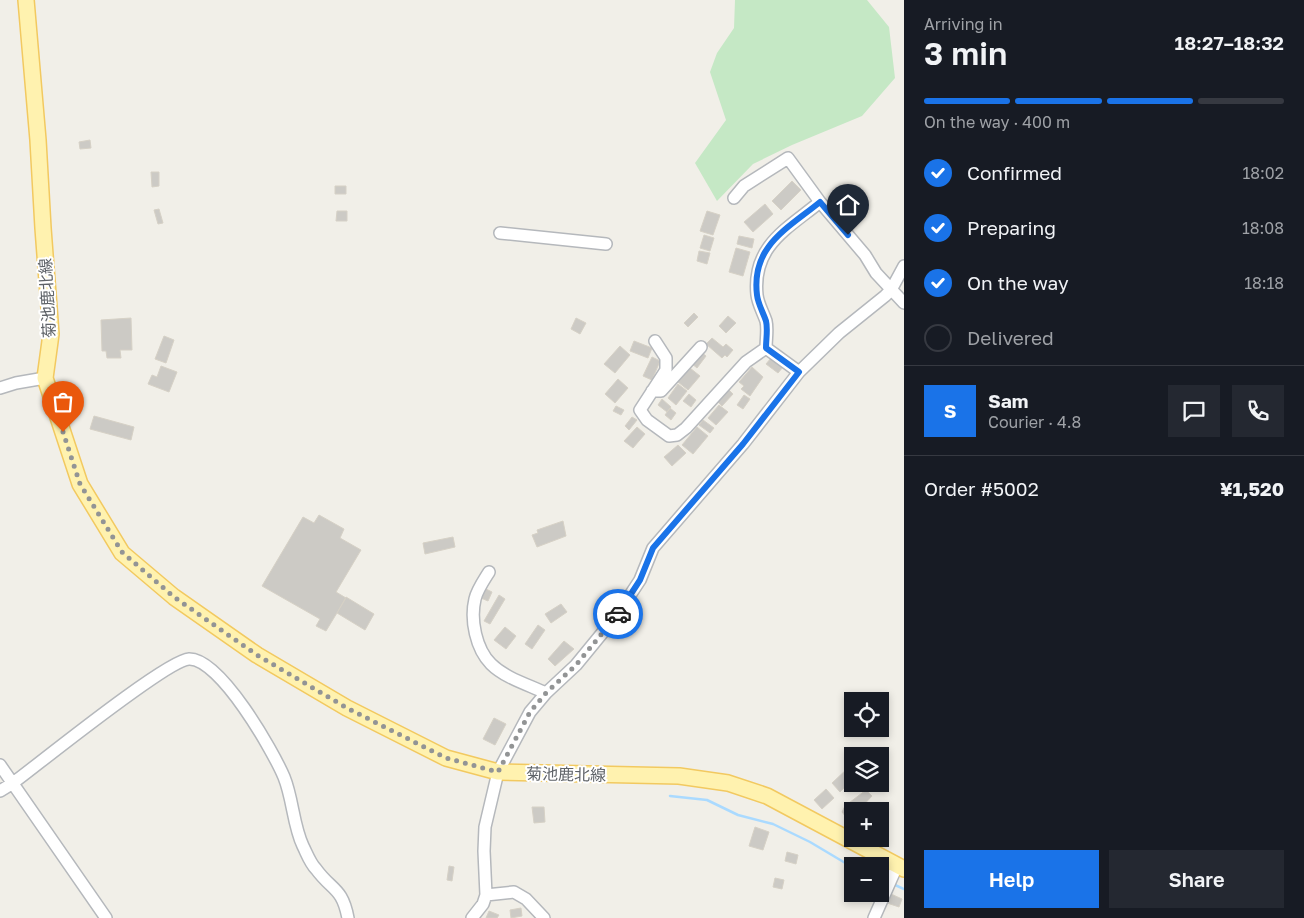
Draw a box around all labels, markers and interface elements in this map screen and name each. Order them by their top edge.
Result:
text: Arriving in [924,14,1003,34]
text: 18:27–18:32 [1175,31,1284,54]
text: 3 min [924,34,1007,72]
text: On the way · 400 m [924,112,1070,132]
icon: check [924,159,952,187]
text: Confirmed [967,161,1062,184]
text: 18:02 [1242,163,1284,183]
pin [827,184,869,235]
icon: home [834,191,862,219]
icon: check [924,214,952,242]
text: Preparing [967,216,1056,239]
text: 18:08 [1242,218,1284,238]
street label: 菊池鹿北線 [35,258,59,338]
icon: check [924,269,952,297]
text: On the way [967,271,1069,294]
text: 18:18 [1244,273,1284,293]
text: Delivered [967,326,1054,349]
pin [42,381,84,432]
button: chat [1168,385,1220,437]
button: phone [1232,385,1284,437]
icon: bag [49,388,77,416]
text: Sam [988,389,1028,412]
text: S [944,399,956,422]
text: Courier · 4.8 [988,412,1081,432]
text: Order #5002 [924,477,1039,500]
text: ¥1,520 [1220,477,1284,500]
courier [593,589,643,639]
icon: car [604,600,632,628]
map controls [844,692,889,902]
button: locate [844,692,889,737]
button: layers [844,747,889,792]
street label: 菊池鹿北線 [526,763,606,785]
button: + [844,802,889,847]
button: Help [924,850,1099,908]
button: Share [1109,850,1284,908]
button: − [844,857,889,902]

